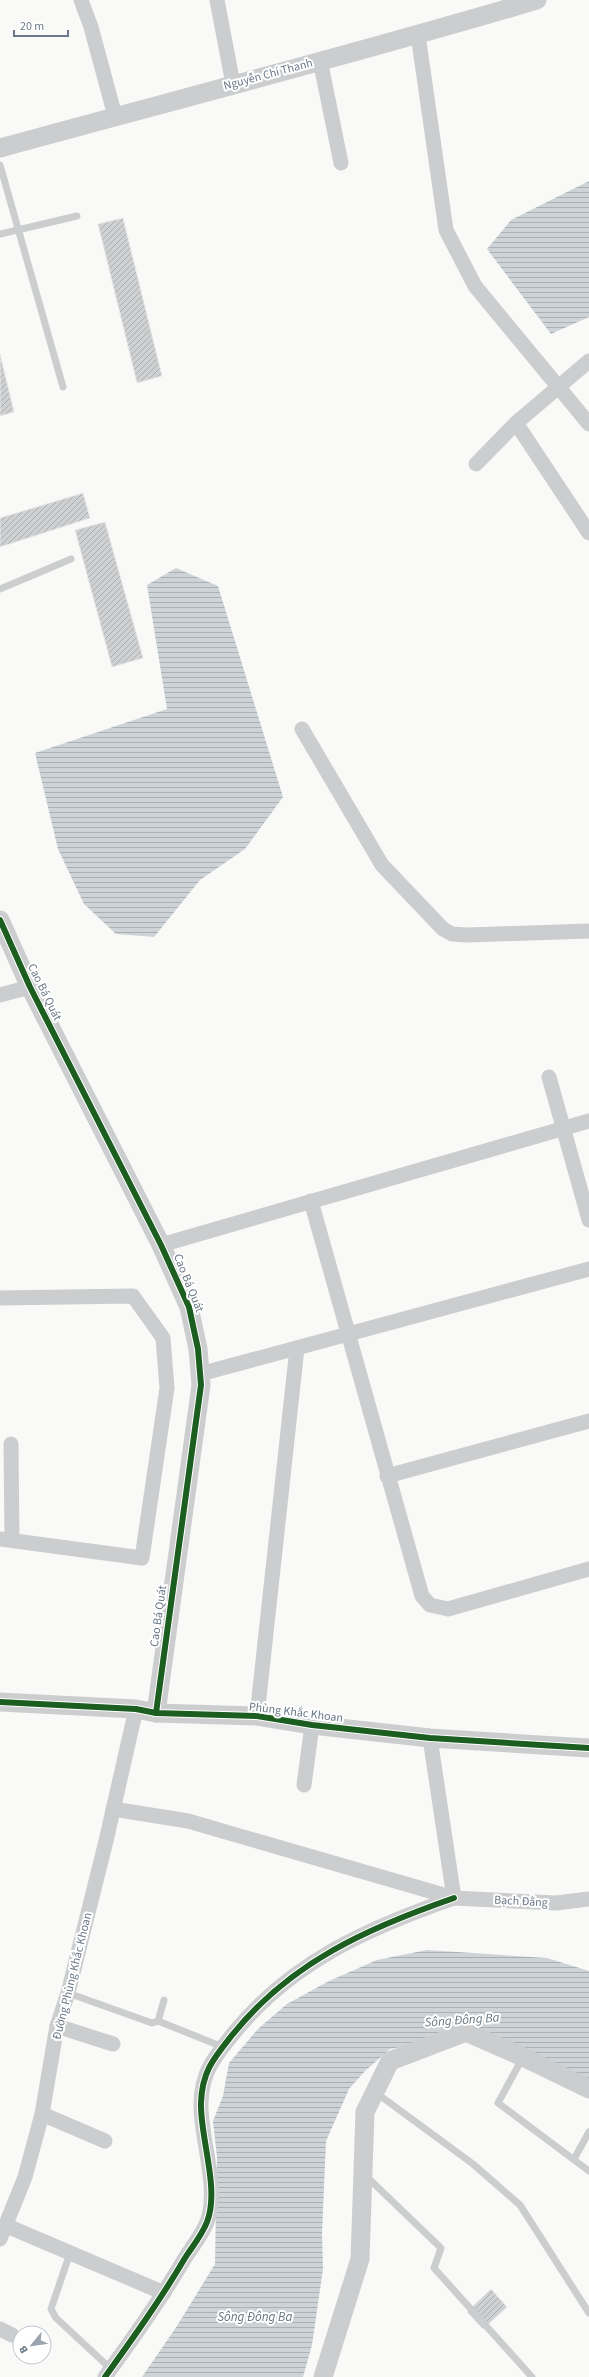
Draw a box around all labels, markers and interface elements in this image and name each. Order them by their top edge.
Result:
scale bar [14,12,68,38]
text: 20 m [20,18,44,35]
street label: Nguyễn Chí Thanh [222,54,315,95]
street label: Cao Bá Quát [23,961,66,1024]
street label: Cao Bá Quát [169,1251,208,1315]
street label: Cao Bá Quát [146,1584,171,1648]
street label: Phùng Khắc Khoan [248,1698,344,1727]
street label: Bạch Đằng [494,1892,548,1911]
street label: Đường Phùng Khắc Khoan [48,1911,97,2041]
water label: Sông Đông Ba [424,2008,500,2032]
water label: Sông Đông Ba [218,2308,292,2326]
north arrow [12,2325,52,2365]
text: B [15,2343,32,2356]

